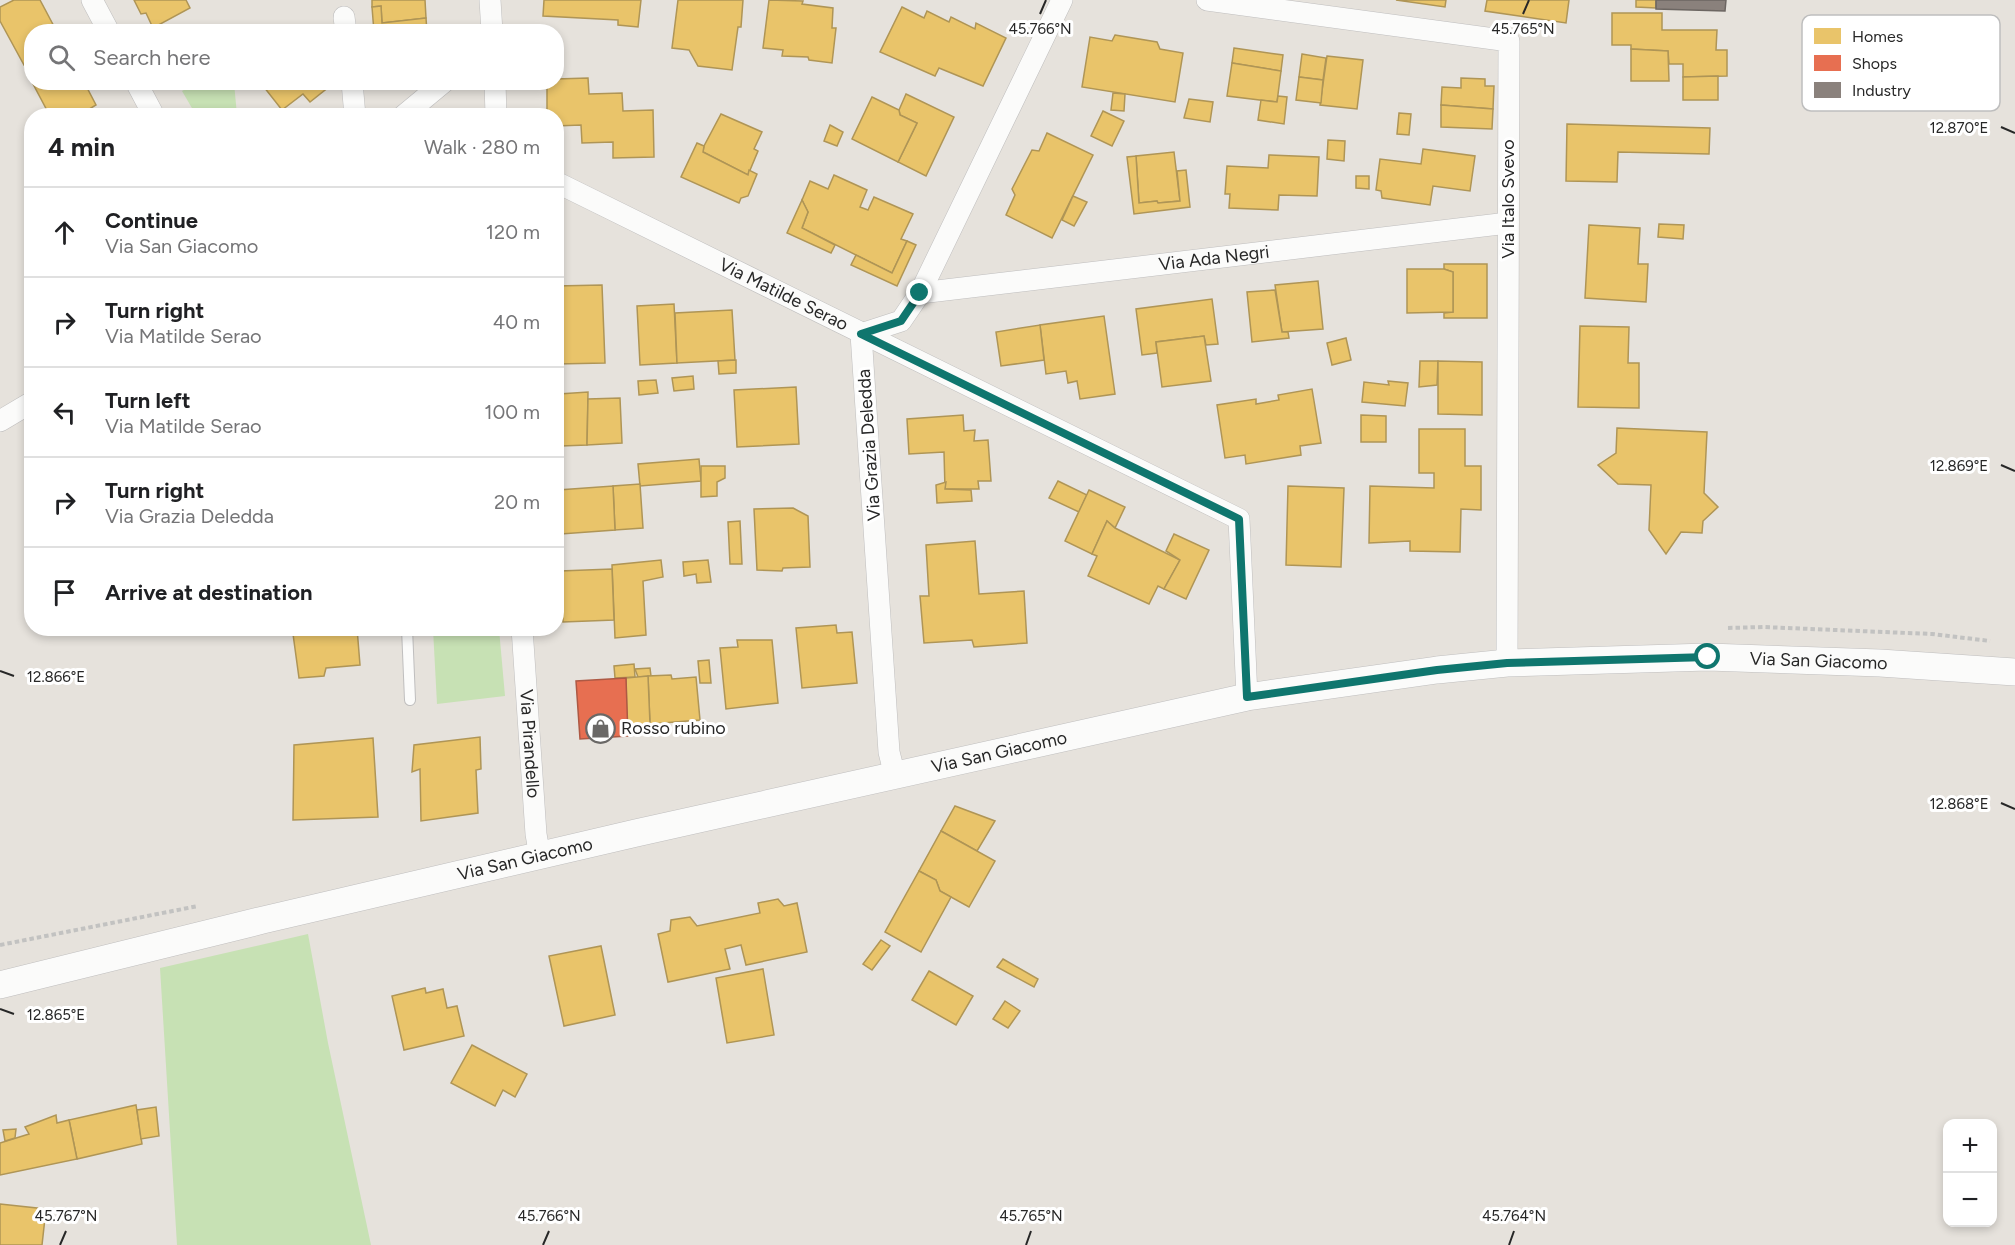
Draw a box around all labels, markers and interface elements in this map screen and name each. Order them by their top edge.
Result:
legend [1802,15,2000,111]
text: 45.766°N [1008,20,1072,38]
text: 45.765°N [1491,20,1555,38]
search box [24,24,564,90]
text: Homes [1852,27,1903,46]
icon: search [45,41,78,74]
text: Search here [93,44,211,71]
text: Shops [1852,54,1897,73]
text: Industry [1852,81,1911,100]
text: 12.870°E [1930,119,1989,137]
text: 4 min [48,131,115,163]
text: Walk · 280 m [424,135,540,159]
street label: Via Italo Svevo [1497,139,1519,259]
text: Continue [105,207,198,234]
icon: ahead [48,216,81,249]
text: 120 m [486,220,540,244]
text: Via San Giacomo [105,234,258,258]
street label: Via Ada Negri [1157,241,1270,276]
street label: Via Matilde Serao [716,253,852,335]
route end [906,279,932,305]
text: Turn right [105,297,204,324]
icon: right [48,306,81,339]
text: 40 m [493,310,540,334]
text: Via Matilde Serao [105,324,262,348]
street label: Via Grazia Deledda [853,368,885,522]
text: Turn left [105,387,191,414]
icon: left [48,396,81,429]
text: 100 m [484,400,540,424]
text: Via Matilde Serao [105,414,262,438]
text: 12.869°E [1930,457,1988,475]
text: Turn right [105,477,204,504]
icon: right [48,486,81,519]
text: 20 m [494,490,540,514]
text: Via Grazia Deledda [105,504,274,528]
icon: arrive [48,576,81,609]
text: Arrive at destination [105,579,313,606]
route start [1694,643,1720,669]
street label: Via San Giacomo [1749,647,1888,674]
text: 12.866°E [27,668,85,686]
street label: Via Pirandello [515,689,545,799]
shop icon: Rosso rubino [584,712,616,744]
place label: Rosso rubino [621,717,726,739]
street label: Via San Giacomo [929,726,1069,778]
text: 12.868°E [1929,795,1989,813]
street label: Via San Giacomo [455,832,595,885]
text: 12.865°E [27,1006,85,1024]
map controls [1943,1119,1997,1227]
button: + [1943,1119,1997,1173]
button: − [1943,1173,1997,1227]
text: 45.767°N [35,1207,97,1225]
text: 45.766°N [517,1207,581,1225]
text: 45.765°N [999,1207,1063,1225]
text: 45.764°N [1482,1207,1546,1225]

